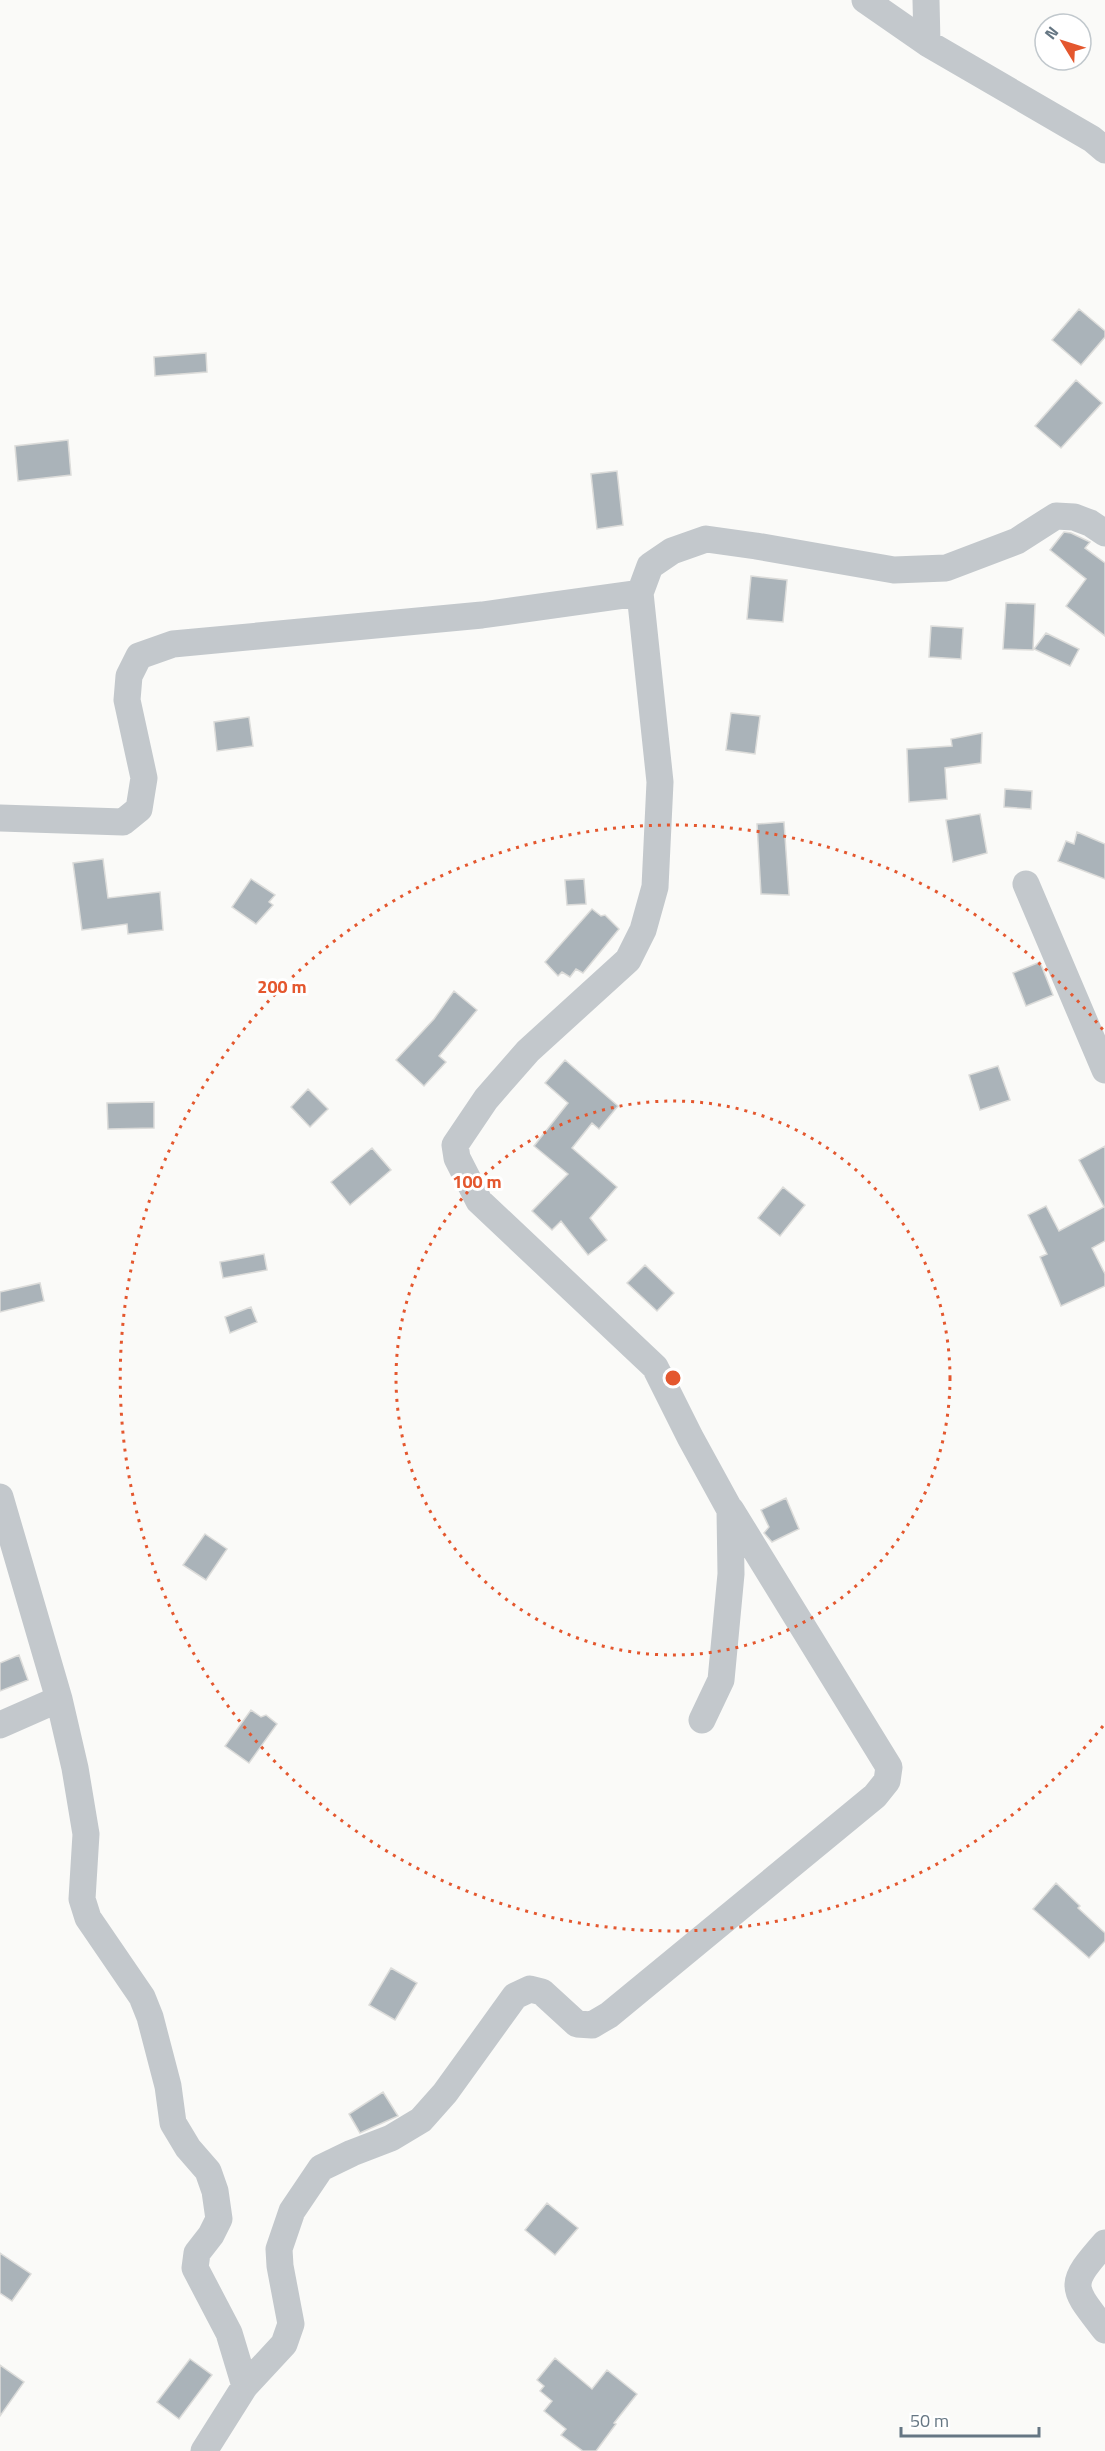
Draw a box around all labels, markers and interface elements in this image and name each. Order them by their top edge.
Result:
north arrow [1033,12,1093,72]
text: N [1038,21,1064,45]
text: 200 m [257,973,307,1000]
text: 100 m [452,1168,502,1195]
centre of rings [663,1368,683,1388]
scale bar [901,2400,1039,2438]
text: 50 m [910,2407,949,2434]

